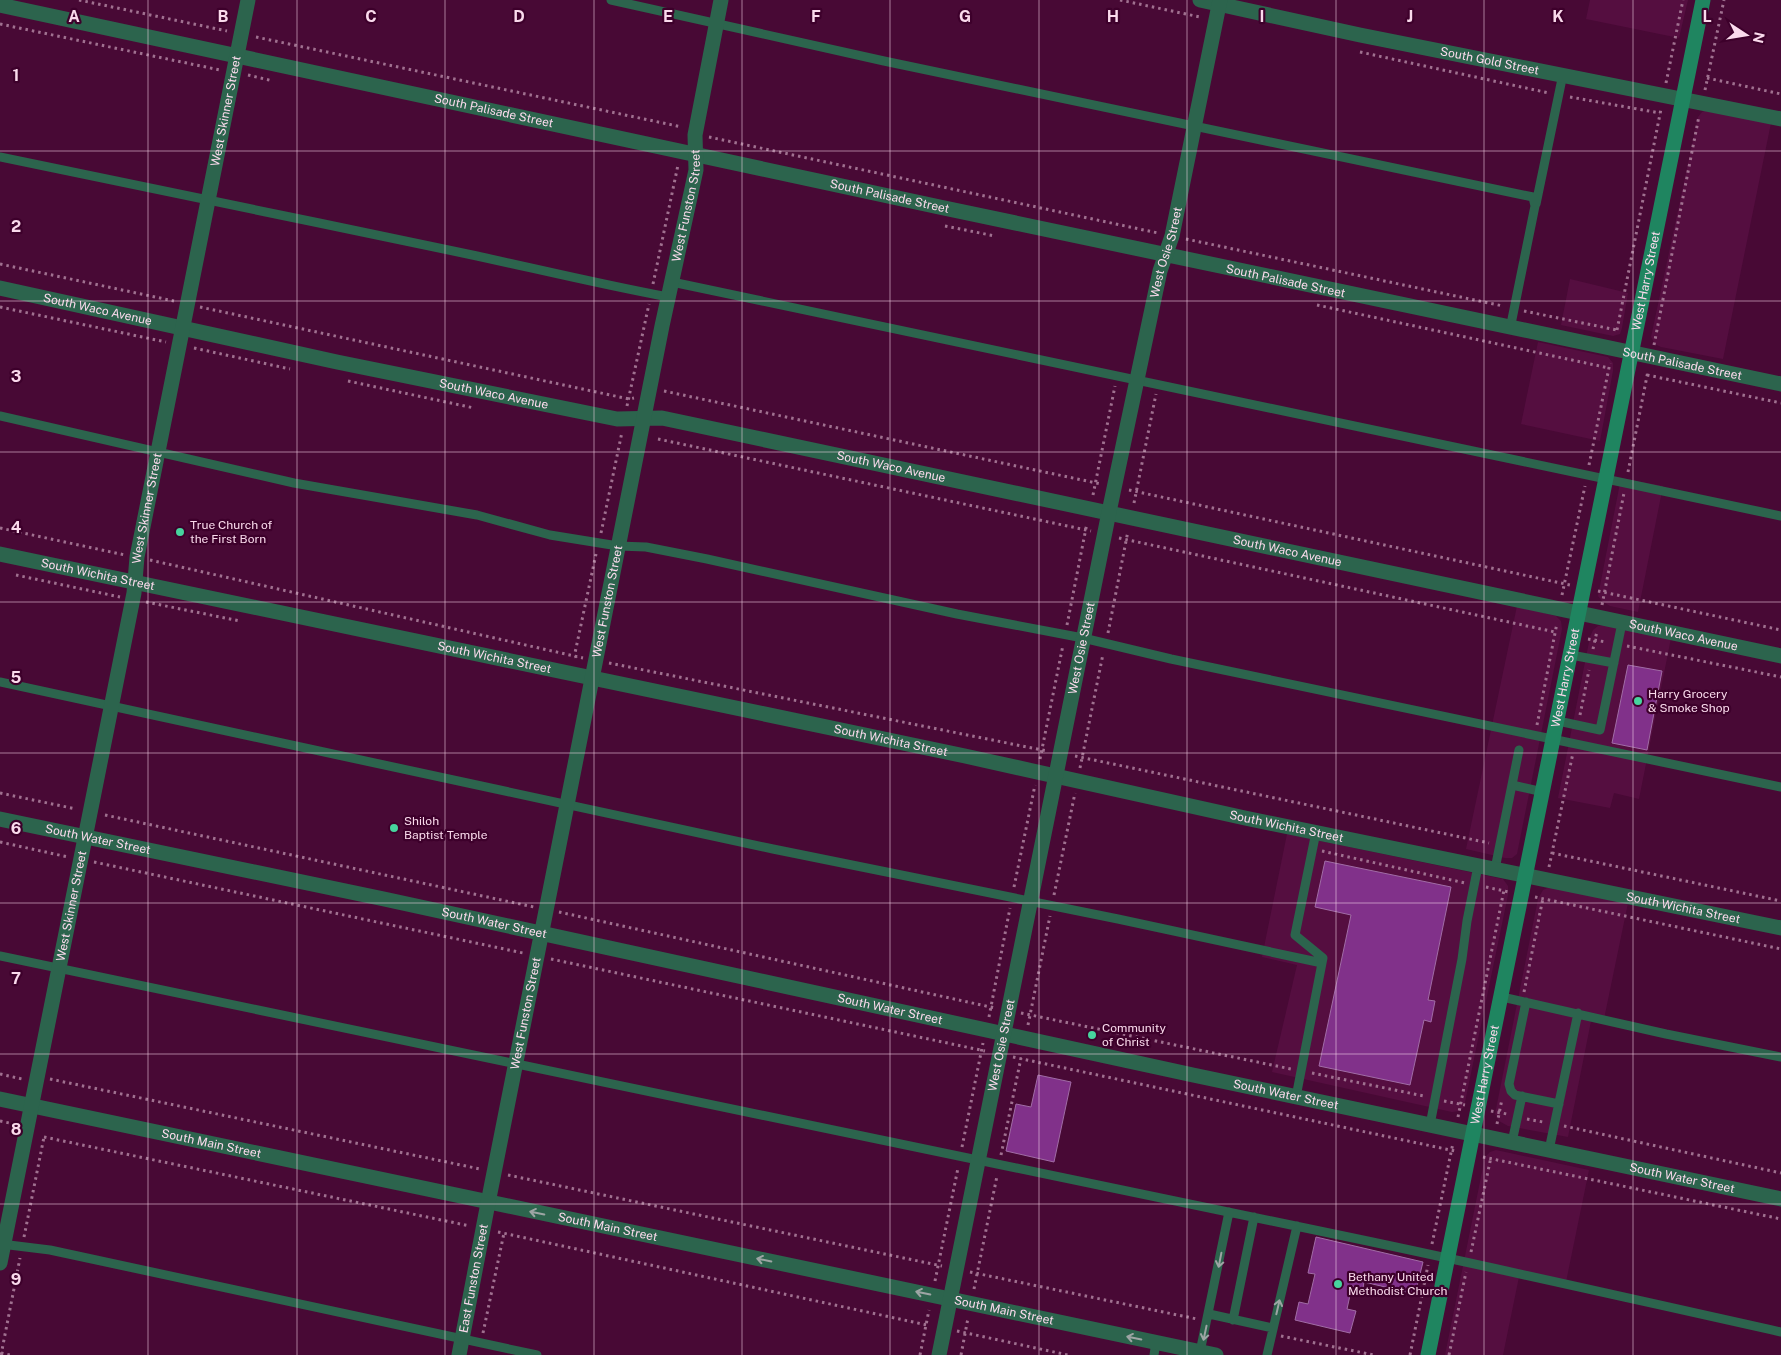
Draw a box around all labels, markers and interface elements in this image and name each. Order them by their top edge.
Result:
text: A [68,7,80,26]
text: B [218,7,229,26]
text: C [365,7,377,26]
text: D [513,7,525,26]
text: E [663,7,673,26]
text: F [811,7,821,26]
text: G [959,7,971,26]
text: H [1107,7,1119,26]
text: I [1260,7,1264,26]
text: J [1407,7,1413,26]
text: K [1552,7,1564,26]
text: L [1702,7,1712,26]
north arrow [1721,10,1771,60]
text: N [1750,31,1768,45]
street label: South Gold Street [1439,44,1541,78]
street label: West Skinner Street [208,54,244,168]
text: 1 [13,66,19,85]
street label: South Palisade Street [433,91,555,131]
street label: West Funston Street [669,149,703,263]
street label: South Palisade Street [829,177,951,216]
street label: West Osie Street [1148,205,1185,299]
text: 2 [11,217,21,236]
street label: West Harry Street [1629,230,1663,332]
street label: South Palisade Street [1225,261,1347,300]
street label: South Waco Avenue [42,291,154,328]
street label: South Palisade Street [1621,345,1743,383]
text: 3 [11,367,21,386]
street label: South Waco Avenue [438,376,550,412]
street label: South Waco Avenue [835,448,947,485]
street label: West Skinner Street [129,452,165,564]
text: 4 [11,518,22,537]
place label: True Church of the First Born [190,518,273,546]
marker: True Church of the First Born [174,526,186,538]
street label: South Waco Avenue [1232,533,1343,569]
street label: West Funston Street [589,544,625,659]
street label: South Wichita Street [40,556,156,593]
street label: West Osie Street [1065,601,1098,696]
street label: South Waco Avenue [1628,617,1739,654]
street label: West Harry Street [1549,627,1582,729]
street label: South Wichita Street [436,639,553,676]
text: 5 [11,668,22,687]
place label: Harry Grocery & Smoke Shop [1648,687,1730,715]
marker: Harry Grocery & Smoke Shop [1632,695,1644,707]
street label: South Wichita Street [832,722,949,759]
street label: South Wichita Street [1228,808,1345,845]
place label: Shiloh Baptist Temple [404,814,488,842]
text: 6 [11,819,21,838]
street label: South Water Street [44,822,152,857]
marker: Shiloh Baptist Temple [388,822,400,834]
street label: West Skinner Street [53,849,89,963]
street label: South Wichita Street [1625,889,1742,927]
street label: South Water Street [440,905,548,941]
street label: West Funston Street [508,956,544,1071]
text: 7 [11,969,21,988]
street label: South Water Street [836,991,944,1027]
street label: West Osie Street [985,998,1018,1093]
place label: Community of Christ [1102,1021,1166,1049]
street label: West Harry Street [1468,1024,1502,1126]
marker: Community of Christ [1086,1029,1098,1041]
street label: South Water Street [1232,1077,1340,1113]
text: 8 [11,1120,22,1139]
street label: South Main Street [160,1126,263,1161]
street label: South Water Street [1628,1160,1736,1196]
one-way arrow [529,1208,545,1217]
street label: South Main Street [557,1210,659,1244]
street label: East Funston Street [456,1222,491,1334]
one-way arrow [1214,1252,1224,1268]
one-way arrow [757,1255,773,1264]
text: 9 [11,1270,21,1289]
place label: Bethany United Methodist Church [1348,1270,1447,1298]
marker: Bethany United Methodist Church [1332,1278,1344,1290]
one-way arrow [916,1288,932,1298]
street label: South Main Street [953,1293,1055,1328]
one-way arrow [1274,1300,1283,1316]
one-way arrow [1199,1325,1209,1341]
one-way arrow [1126,1332,1142,1342]

